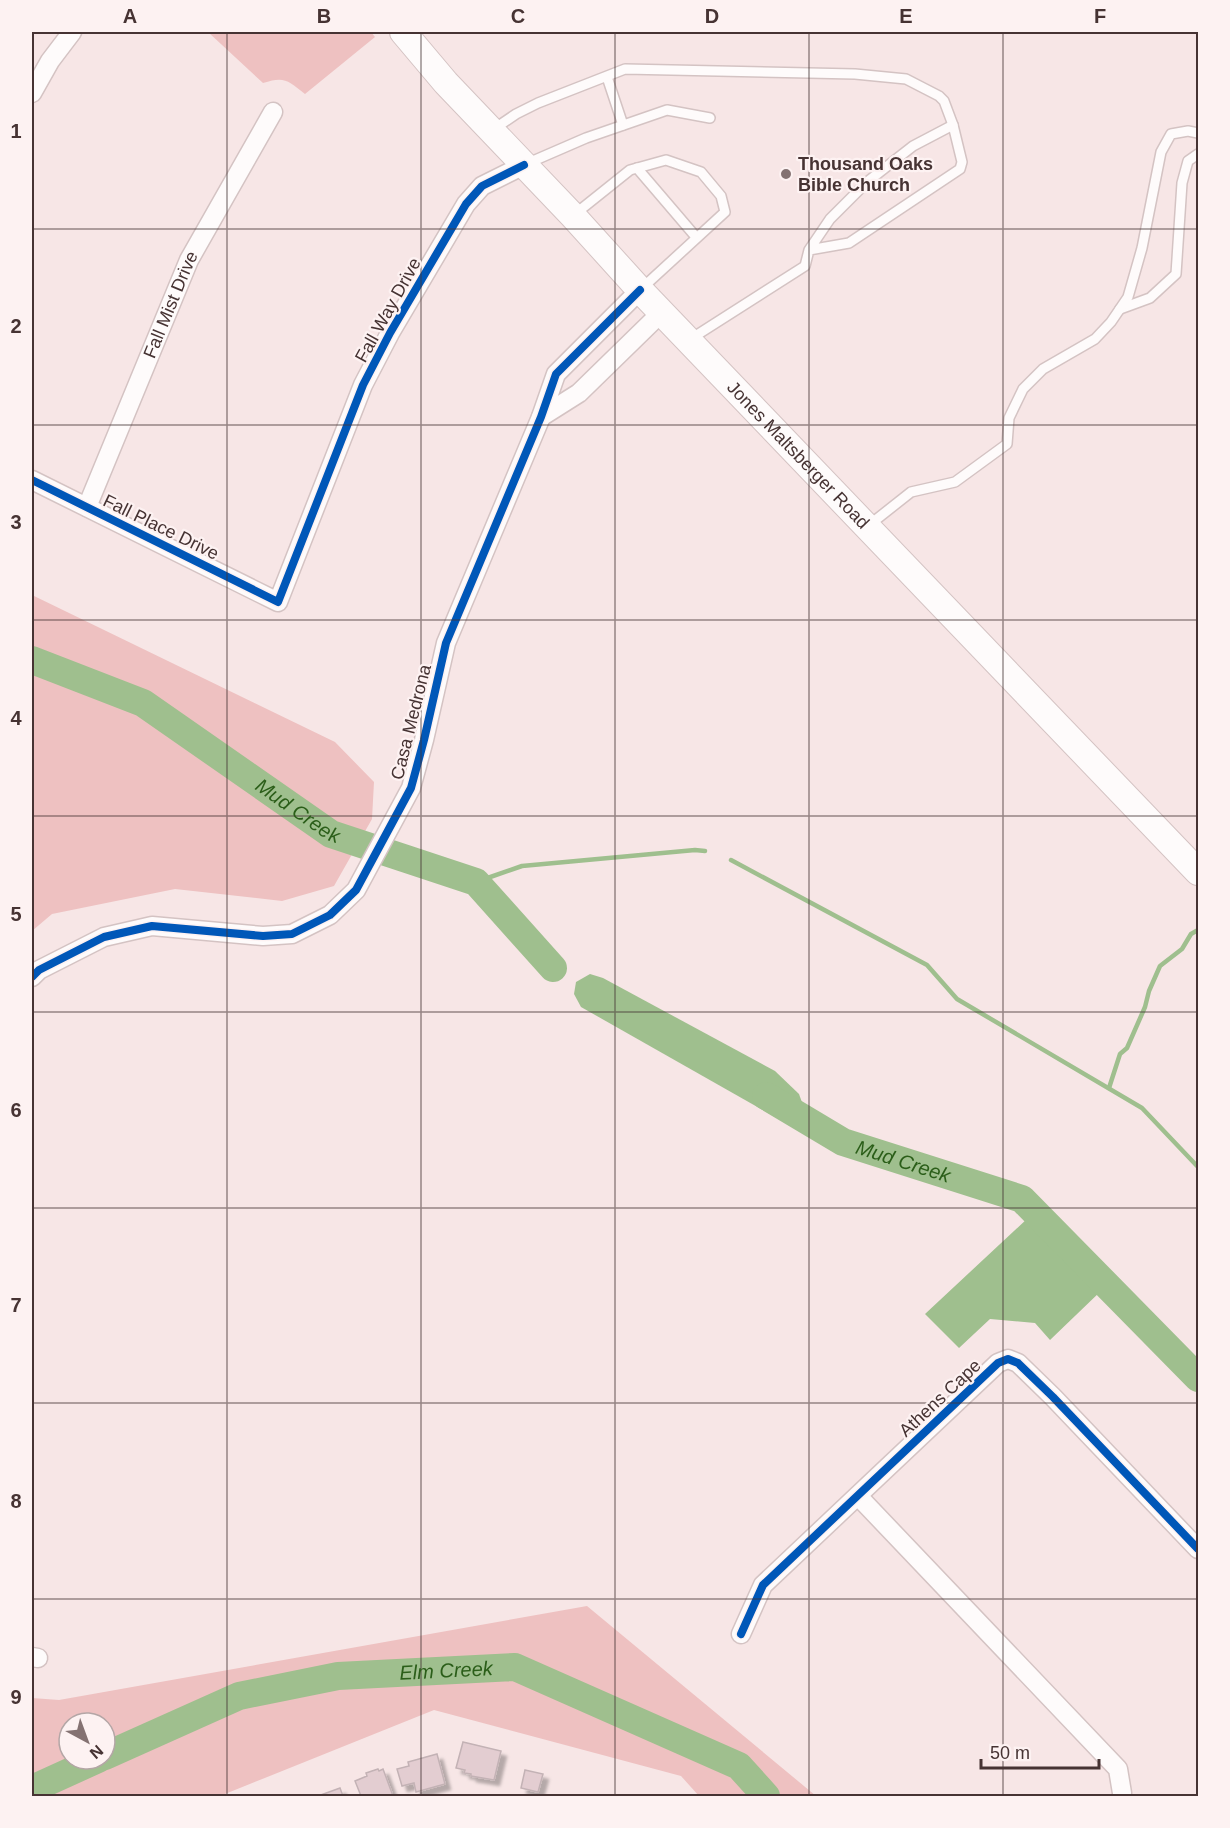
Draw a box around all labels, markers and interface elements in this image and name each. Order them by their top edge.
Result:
text: A [123,5,137,27]
text: B [317,5,331,27]
text: C [511,5,525,27]
text: D [705,5,719,27]
text: E [899,5,913,27]
text: F [1094,5,1106,27]
text: 1 [10,120,22,142]
place label: Thousand Oaks Bible Church [798,154,933,195]
marker: Thousand Oaks Bible Church [779,167,793,181]
street label: Fall Mist Drive [140,247,202,361]
street label: Fall Way Drive [351,254,425,366]
text: 2 [10,315,22,337]
street label: Jones Maltsberger Road [723,377,873,533]
street label: Fall Place Drive [100,490,222,564]
text: 3 [10,511,22,533]
street label: Casa Medrona [387,661,435,782]
text: 4 [10,707,22,729]
water label: Mud Creek [252,774,344,848]
text: 5 [10,903,22,925]
text: 6 [10,1099,22,1121]
water label: Mud Creek [853,1136,954,1187]
text: 7 [10,1294,22,1316]
street label: Athens Cape [895,1355,985,1441]
text: 8 [10,1490,22,1512]
water label: Elm Creek [399,1657,494,1684]
text: 9 [10,1686,22,1708]
north arrow [57,1711,117,1771]
scale bar [981,1732,1100,1770]
text: N [87,1742,106,1762]
text: 50 m [990,1743,1030,1763]

